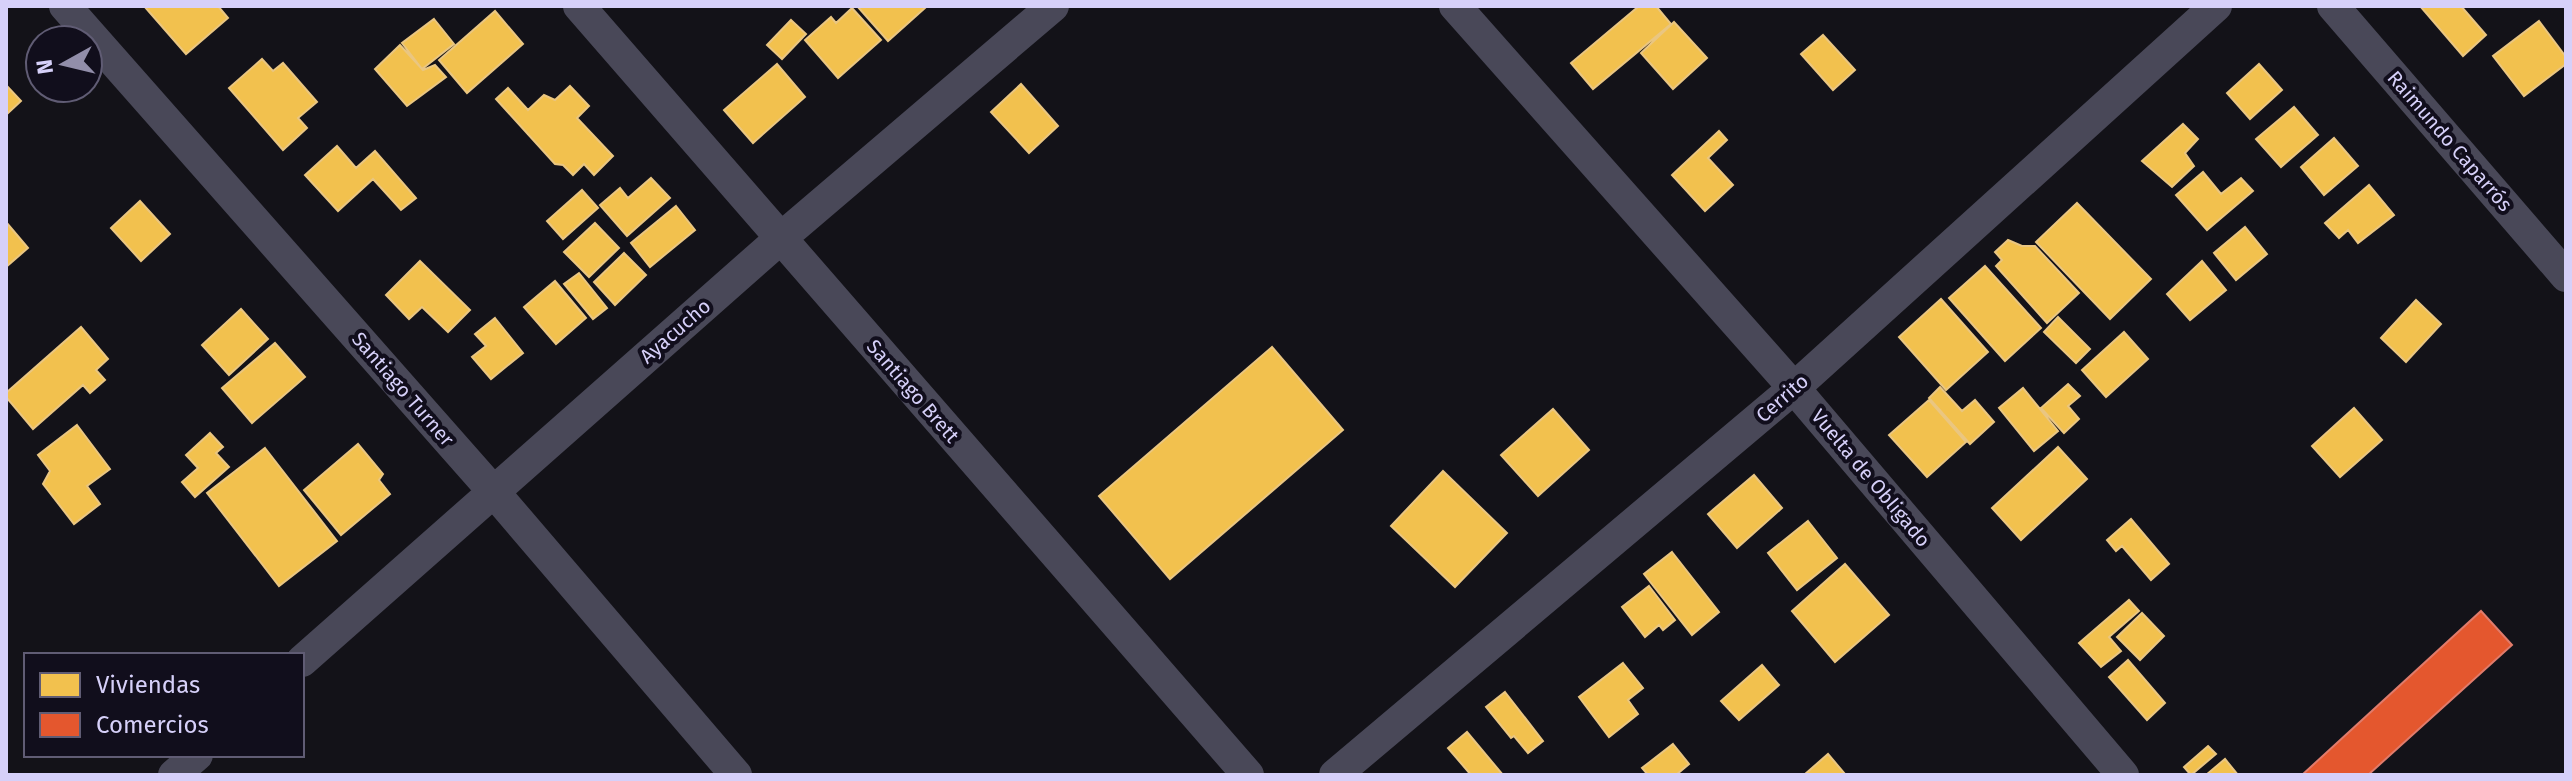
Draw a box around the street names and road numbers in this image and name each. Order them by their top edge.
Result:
street label: Raimundo Caparrós [2382,66,2518,216]
street label: Ayacucho [635,294,715,368]
street label: Santiago Turner [347,327,459,451]
street label: Santiago Brett [862,335,965,448]
street label: Cerrito [1751,369,1813,427]
street label: Vuelta de Obligado [1806,404,1936,552]

